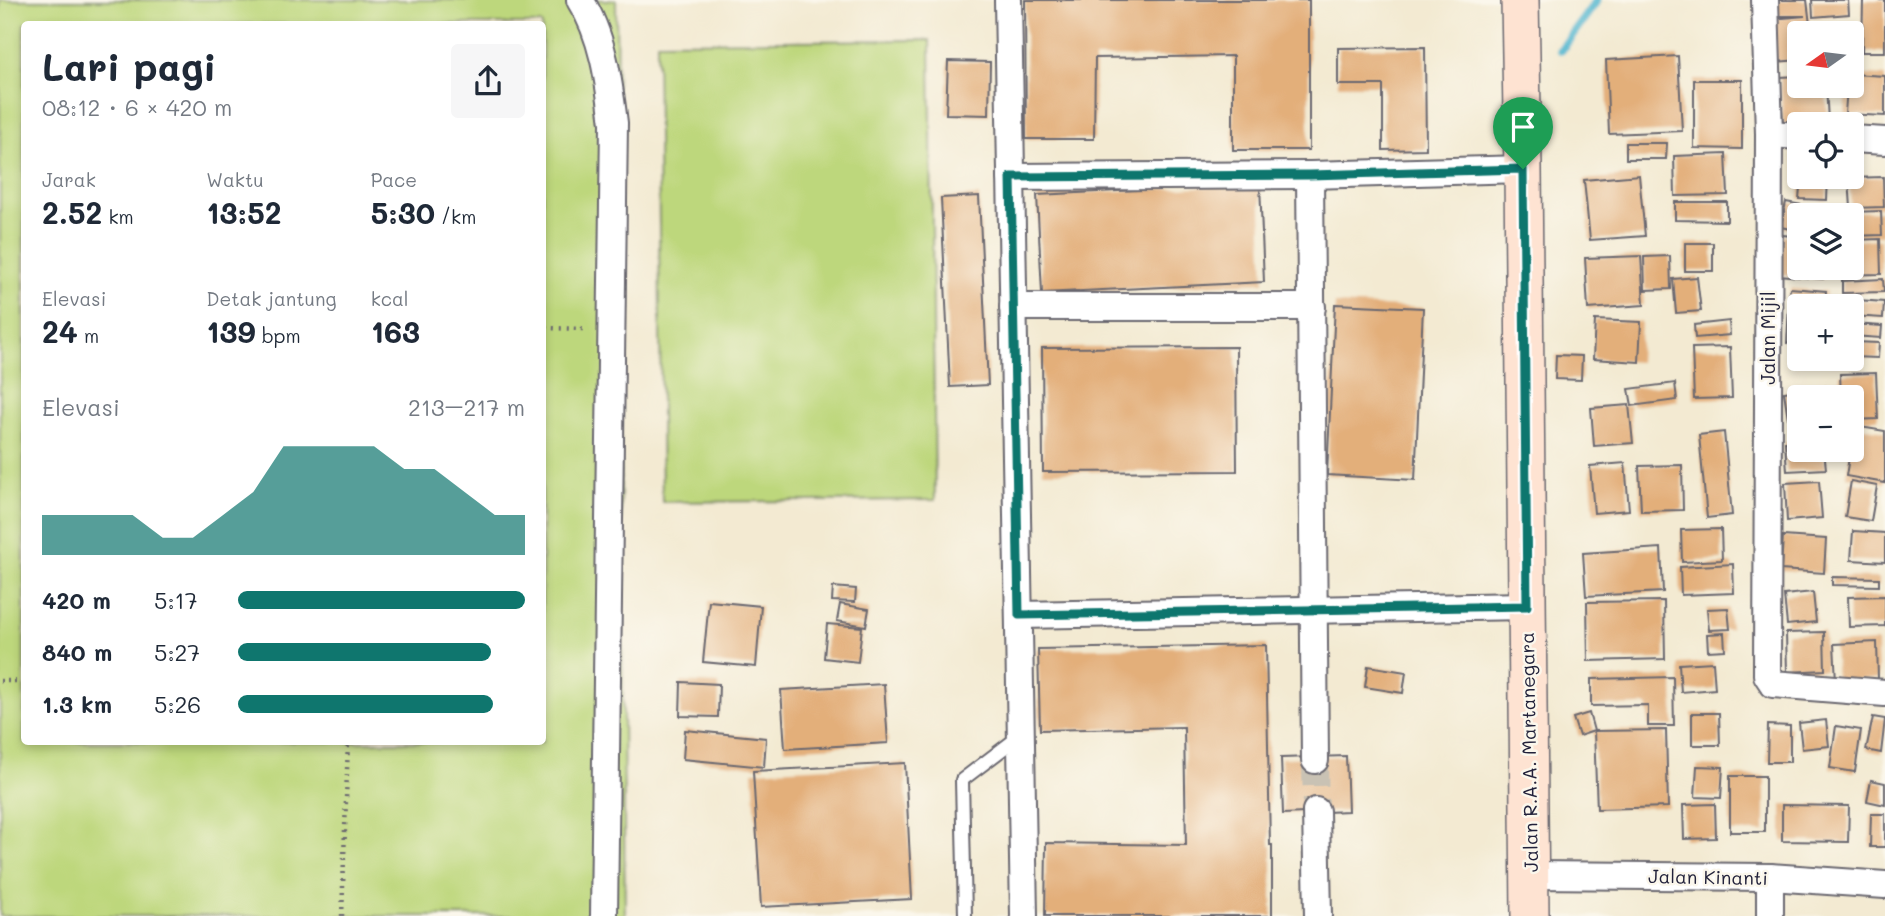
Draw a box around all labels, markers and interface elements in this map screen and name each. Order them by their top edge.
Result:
north arrow [1787,21,1864,98]
map controls [1787,21,1864,462]
text: Lari pagi [42,41,216,91]
button: share [451,44,525,118]
text: 08:12 · 6 × 420 m [42,92,232,122]
pin [1493,97,1553,169]
icon: arrive [1504,108,1542,146]
button: locate [1787,112,1864,189]
text: Jarak [42,167,96,192]
text: Waktu [206,167,264,192]
text: Pace [371,167,417,192]
text: 2.52 [42,192,102,232]
text: 13:52 [206,192,281,232]
text: 5:30 [371,192,435,232]
button: layers [1787,203,1864,280]
text: km [102,204,134,229]
text: /km [435,204,476,229]
text: Elevasi [42,286,106,311]
text: Detak jantung [206,286,337,311]
text: kcal [371,286,409,311]
street label: Jalan Mijil [1755,291,1780,385]
button: + [1787,294,1864,371]
text: 24 [42,311,78,351]
text: 139 [206,311,256,351]
text: 163 [371,311,420,351]
text: m [78,323,99,348]
text: bpm [256,323,301,348]
button: − [1787,385,1864,462]
text: Elevasi [42,392,120,422]
text: 213–217 m [408,392,525,422]
text: 420 m [42,585,111,615]
text: 5:17 [154,585,198,615]
street label: Jalan R.A.A. Martanegara [1514,632,1543,872]
text: 840 m [42,637,112,667]
text: 5:27 [154,637,200,667]
text: 1.3 km [42,689,112,719]
text: 5:26 [154,689,201,719]
street label: Jalan Kinanti [1648,863,1768,890]

